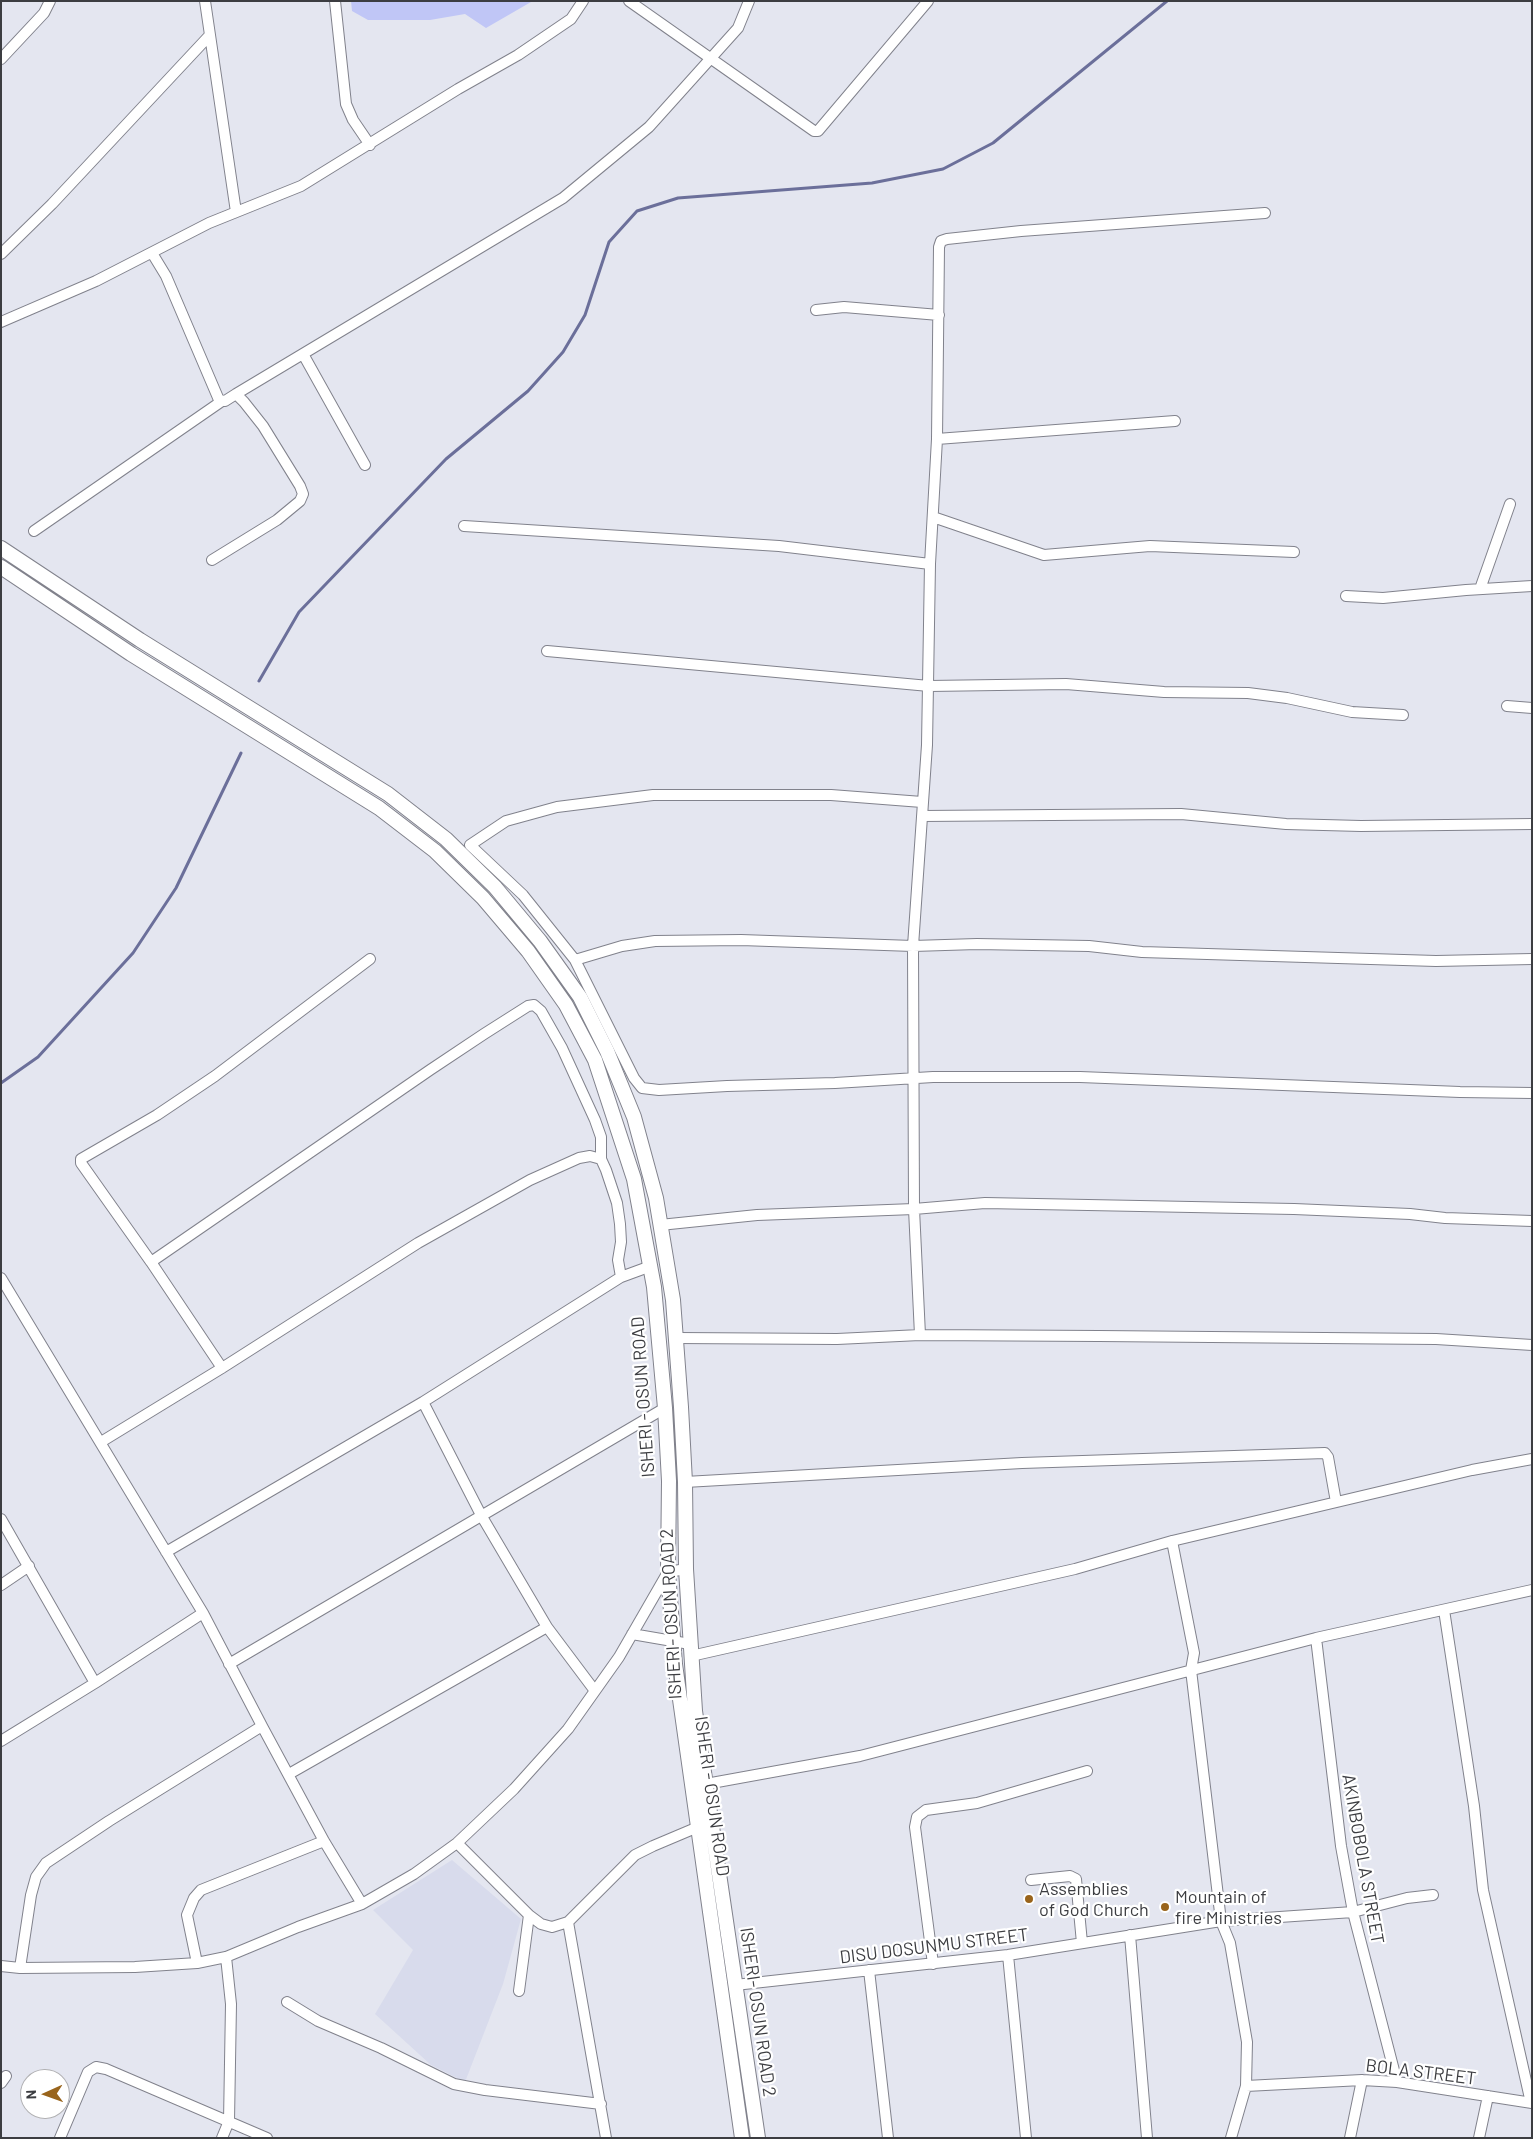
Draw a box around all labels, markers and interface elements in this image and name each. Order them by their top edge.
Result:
street label: ISHERI - OSUN ROAD [627,1316,659,1478]
street label: ISHERI- OSUN ROAD 2 [656,1528,686,1700]
street label: ISHERI - OSUN ROAD [690,1715,734,1877]
street label: AKINBOBOLA STREET [1337,1772,1389,1946]
place label: Assemblies of God Church [1039,1878,1149,1920]
place label: Mountain of fire Ministries [1175,1886,1282,1928]
marker: Assemblies of God Church [1023,1893,1035,1905]
marker: Mountain of fire Ministries [1159,1901,1171,1913]
street label: DISU DOSUNMU STREET [839,1924,1029,1968]
street label: ISHERI- OSUN ROAD 2 [735,1926,781,2098]
street label: BOLA STREET [1364,2054,1478,2090]
north arrow [20,2069,70,2119]
text: N [22,2090,39,2099]

